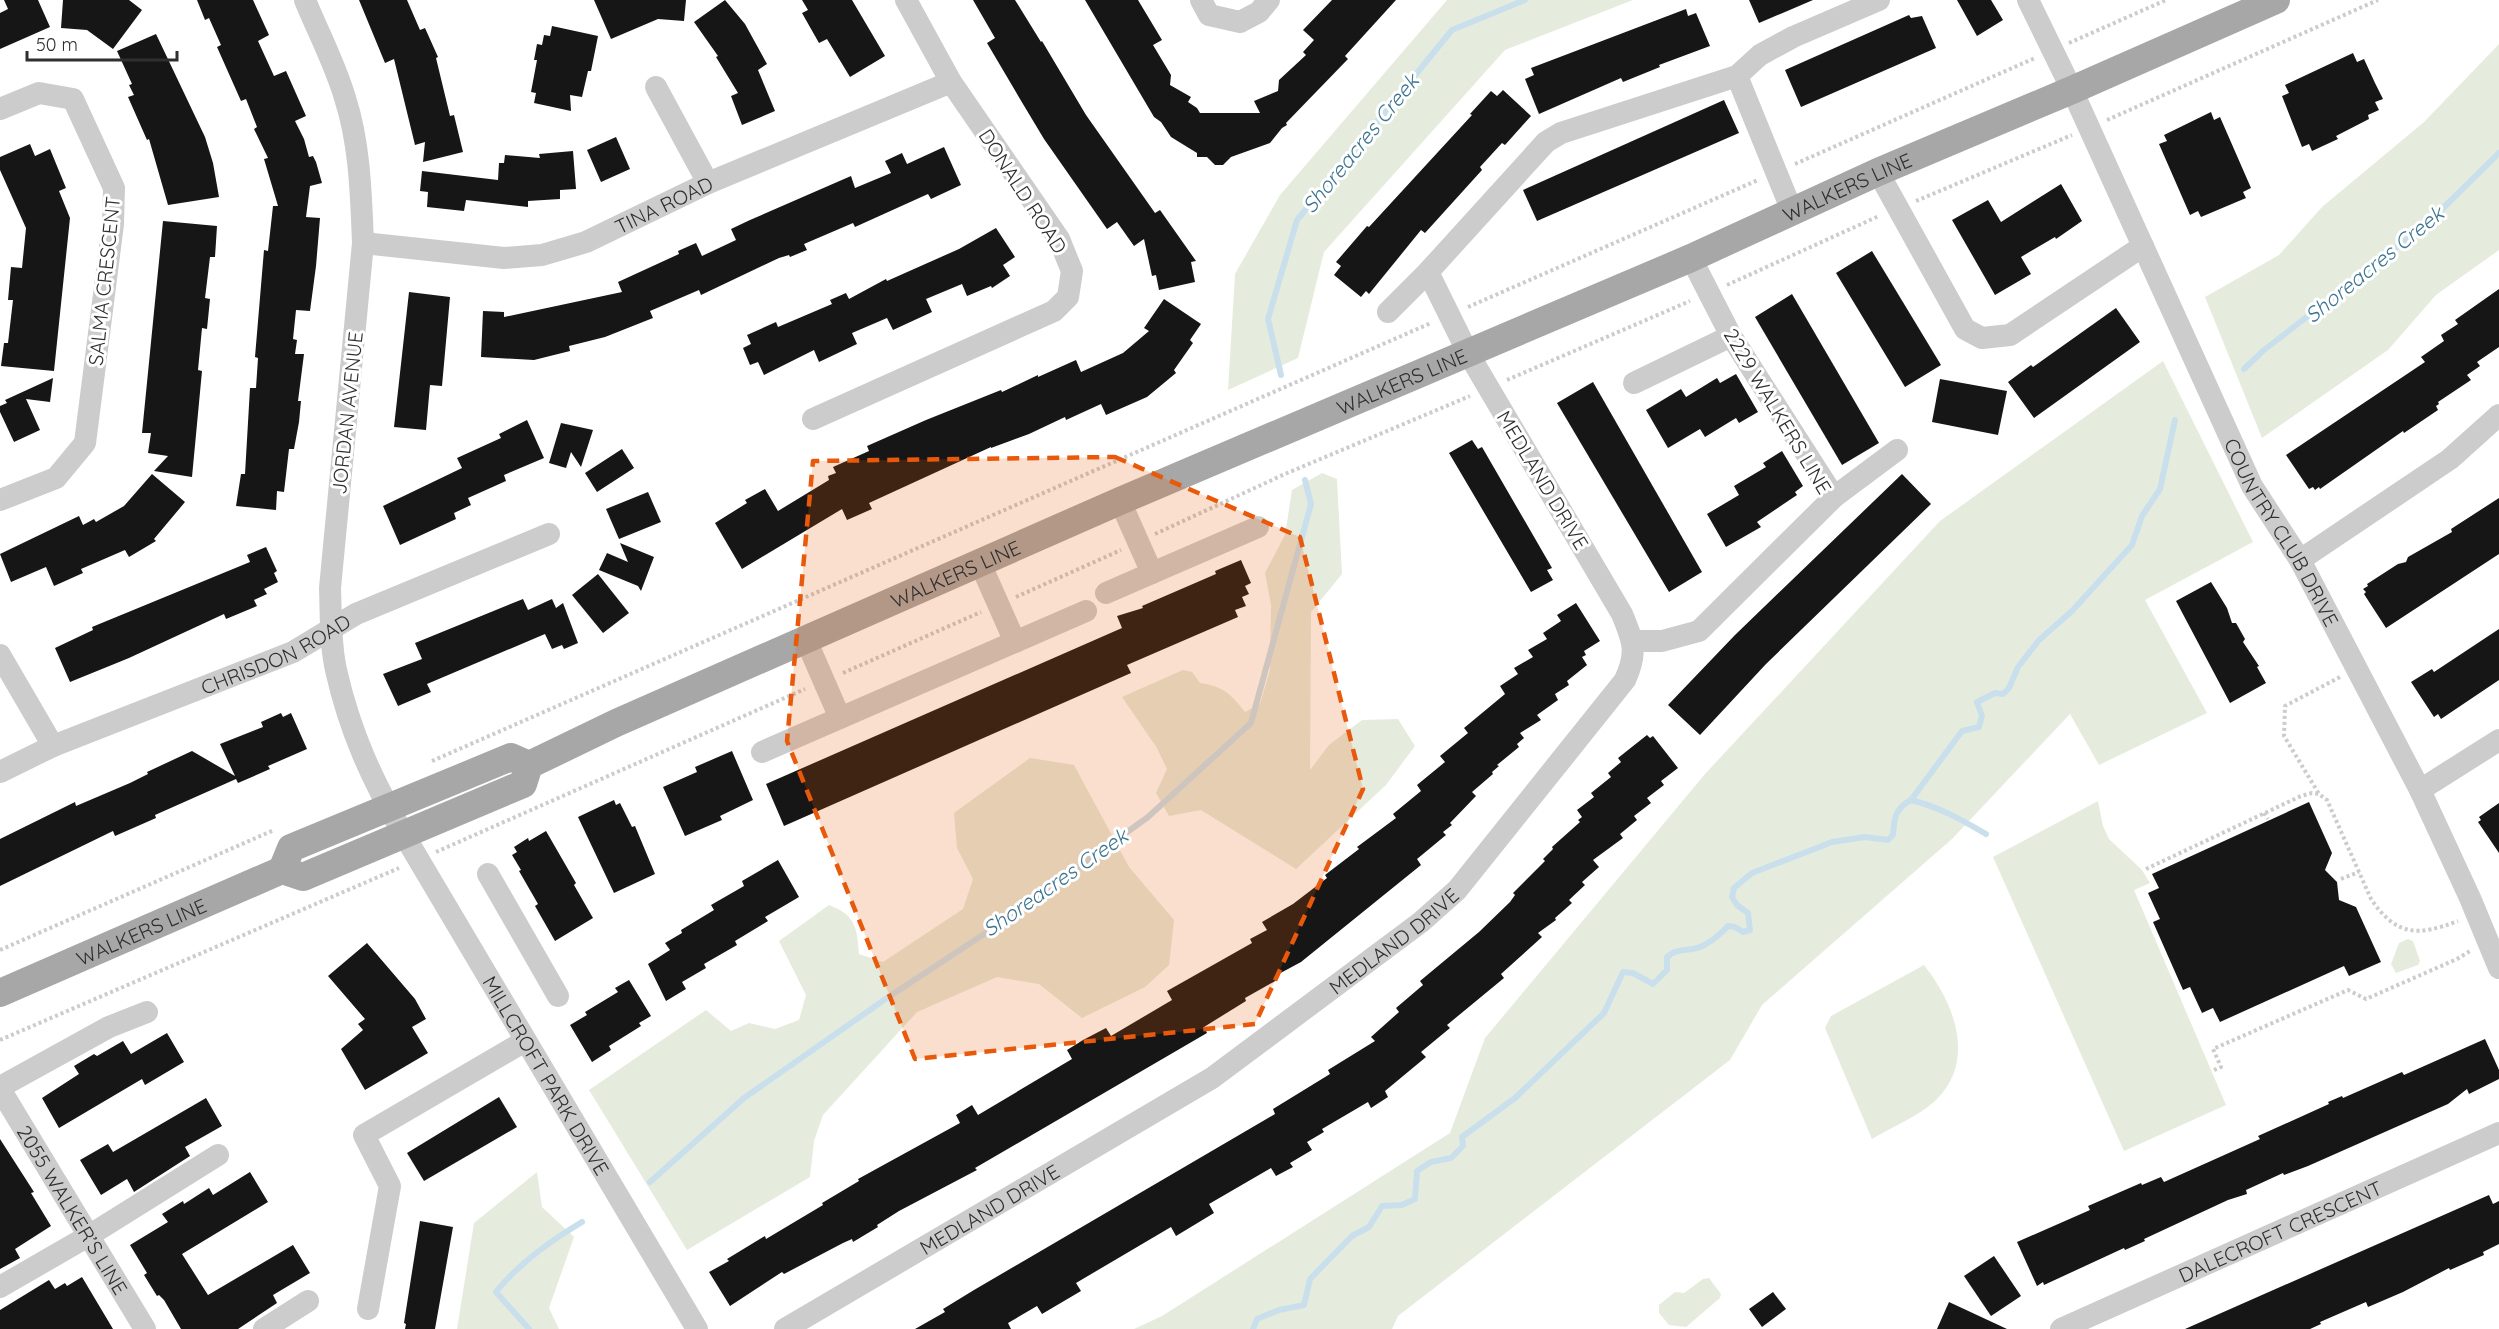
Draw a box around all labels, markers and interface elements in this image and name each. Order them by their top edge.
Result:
scale bar [27,24,177,62]
text: 50 m [36,33,78,56]
water label: Shoreacres Creek [1296,67,1425,218]
street label: DONALD ROAD [973,124,1073,258]
street label: WALKERS LINE [1778,147,1915,227]
street label: TINA ROAD [611,170,717,239]
street label: SALMA CRESCENT [83,195,125,367]
water label: Shoreacres Creek [2299,199,2450,328]
street label: 2229 WALKERS LINE [1719,324,1837,498]
street label: JORDAN AVENUE [326,330,368,496]
street label: WALKERS LINE [1333,342,1471,420]
street label: MEDLAND DRIVE [1492,406,1594,554]
street label: COUNTRY CLUB DRIVE [2219,434,2345,630]
street label: WALKERS LINE [887,534,1024,613]
street label: CHRISDON ROAD [197,608,355,699]
water label: Shoreacres Creek [978,821,1134,942]
street label: MEDLAND DRIVE [1324,882,1464,999]
street label: WALKERS LINE [72,892,210,971]
street label: MILLCROFT PARK DRIVE [478,971,615,1179]
street label: 2055 WALKER’S LINE [12,1121,134,1299]
street label: MEDLAND DRIVE [915,1158,1064,1260]
street label: DALECROFT CRESCENT [2174,1175,2386,1287]

